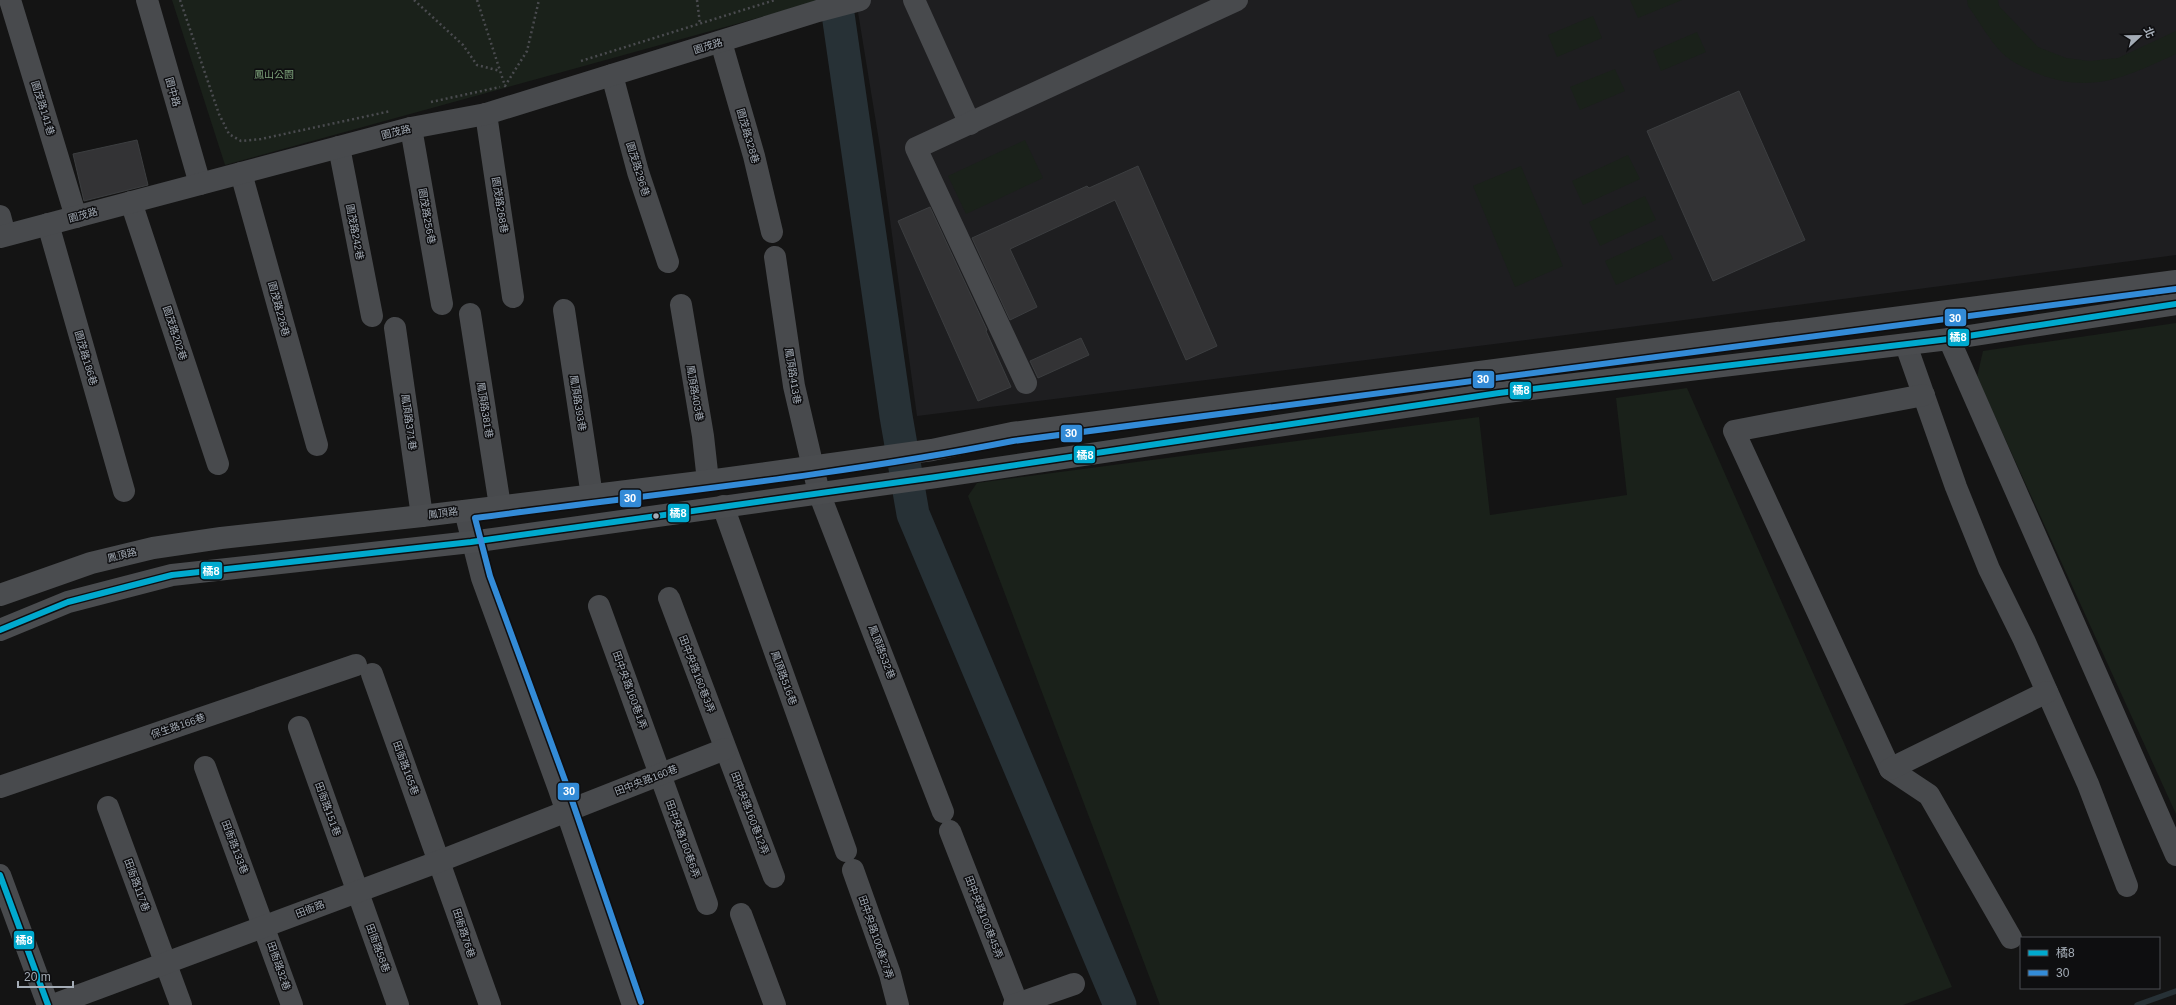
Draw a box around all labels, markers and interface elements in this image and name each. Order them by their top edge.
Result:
north arrow [2120,16,2160,56]
text: 北 [2142,25,2157,40]
street label: 園茂路 [692,36,724,56]
park label: 鳳山公園 [254,69,294,80]
street label: 園中路 [164,76,182,108]
street label: 園茂路141巷 [29,79,57,137]
street label: 園茂路328巷 [735,107,761,165]
street label: 園茂路 [380,123,412,141]
street label: 園茂路296巷 [624,140,652,198]
street label: 園茂路268巷 [490,176,510,234]
street label: 園茂路256巷 [417,187,437,245]
street label: 園茂路242巷 [344,203,366,261]
street label: 園茂路 [67,206,99,224]
street label: 園茂路226巷 [266,280,292,338]
street label: 園茂路202巷 [161,304,189,362]
line badge: 30 [1944,308,1967,327]
text: 30 [1949,312,1961,324]
line badge: 橘8 [1947,328,1970,347]
street label: 園茂路186巷 [73,329,99,387]
text: 橘8 [1949,331,1967,343]
street label: 鳳頂路413巷 [783,347,803,405]
street label: 鳳頂路403巷 [685,364,705,422]
line badge: 30 [1472,370,1495,389]
text: 30 [1477,373,1489,385]
street label: 鳳頂路393巷 [568,374,588,432]
street label: 鳳頂路381巷 [475,381,495,439]
line badge: 橘8 [1509,381,1532,400]
text: 橘8 [1512,384,1530,396]
street label: 鳳頂路371巷 [400,393,418,451]
line badge: 30 [1060,424,1083,443]
text: 30 [1065,427,1077,439]
line badge: 橘8 [1073,445,1096,464]
text: 橘8 [1076,449,1094,461]
line badge: 30 [619,489,642,508]
text: 30 [624,492,636,504]
line badge: 橘8 [667,503,690,523]
street label: 鳳頂路 [427,506,459,520]
text: 橘8 [669,507,687,519]
unlabelled marker [651,511,661,521]
street label: 鳳頂路 [106,546,138,564]
line badge: 橘8 [200,561,223,580]
text: 橘8 [202,565,220,577]
street label: 鳳頂路532巷 [867,624,897,680]
street label: 田中央路160巷3弄 [677,634,717,714]
street label: 田中央路160巷1弄 [611,649,649,731]
street label: 鳳頂路516巷 [769,649,799,707]
street label: 保生路166巷 [149,712,207,740]
street label: 田衙路165巷 [391,739,421,797]
street label: 田中央路160巷 [613,763,679,797]
street label: 田中央路160巷12弄 [729,770,771,856]
street label: 田衙路151巷 [313,780,343,838]
line badge: 30 [557,782,580,801]
text: 30 [563,785,575,797]
street label: 田中央路160巷6弄 [664,798,702,880]
street label: 田衙路133巷 [220,819,250,875]
street label: 田衙路117巷 [122,857,152,913]
street label: 田中央路100巷45弄 [963,874,1005,960]
street label: 田中央路100巷27弄 [857,894,895,980]
street label: 田衙路 [294,898,326,920]
street label: 田衙路76巷 [451,907,477,959]
street label: 田衙路58巷 [364,922,392,974]
line badge: 橘8 [13,930,35,950]
text: 橘8 [15,934,33,946]
legend [2020,937,2160,989]
street label: 田衙路32巷 [265,940,293,992]
text: 橘8 [2056,946,2075,960]
scale bar [18,963,73,989]
text: 30 [2056,966,2070,980]
text: 20 m [24,970,51,984]

